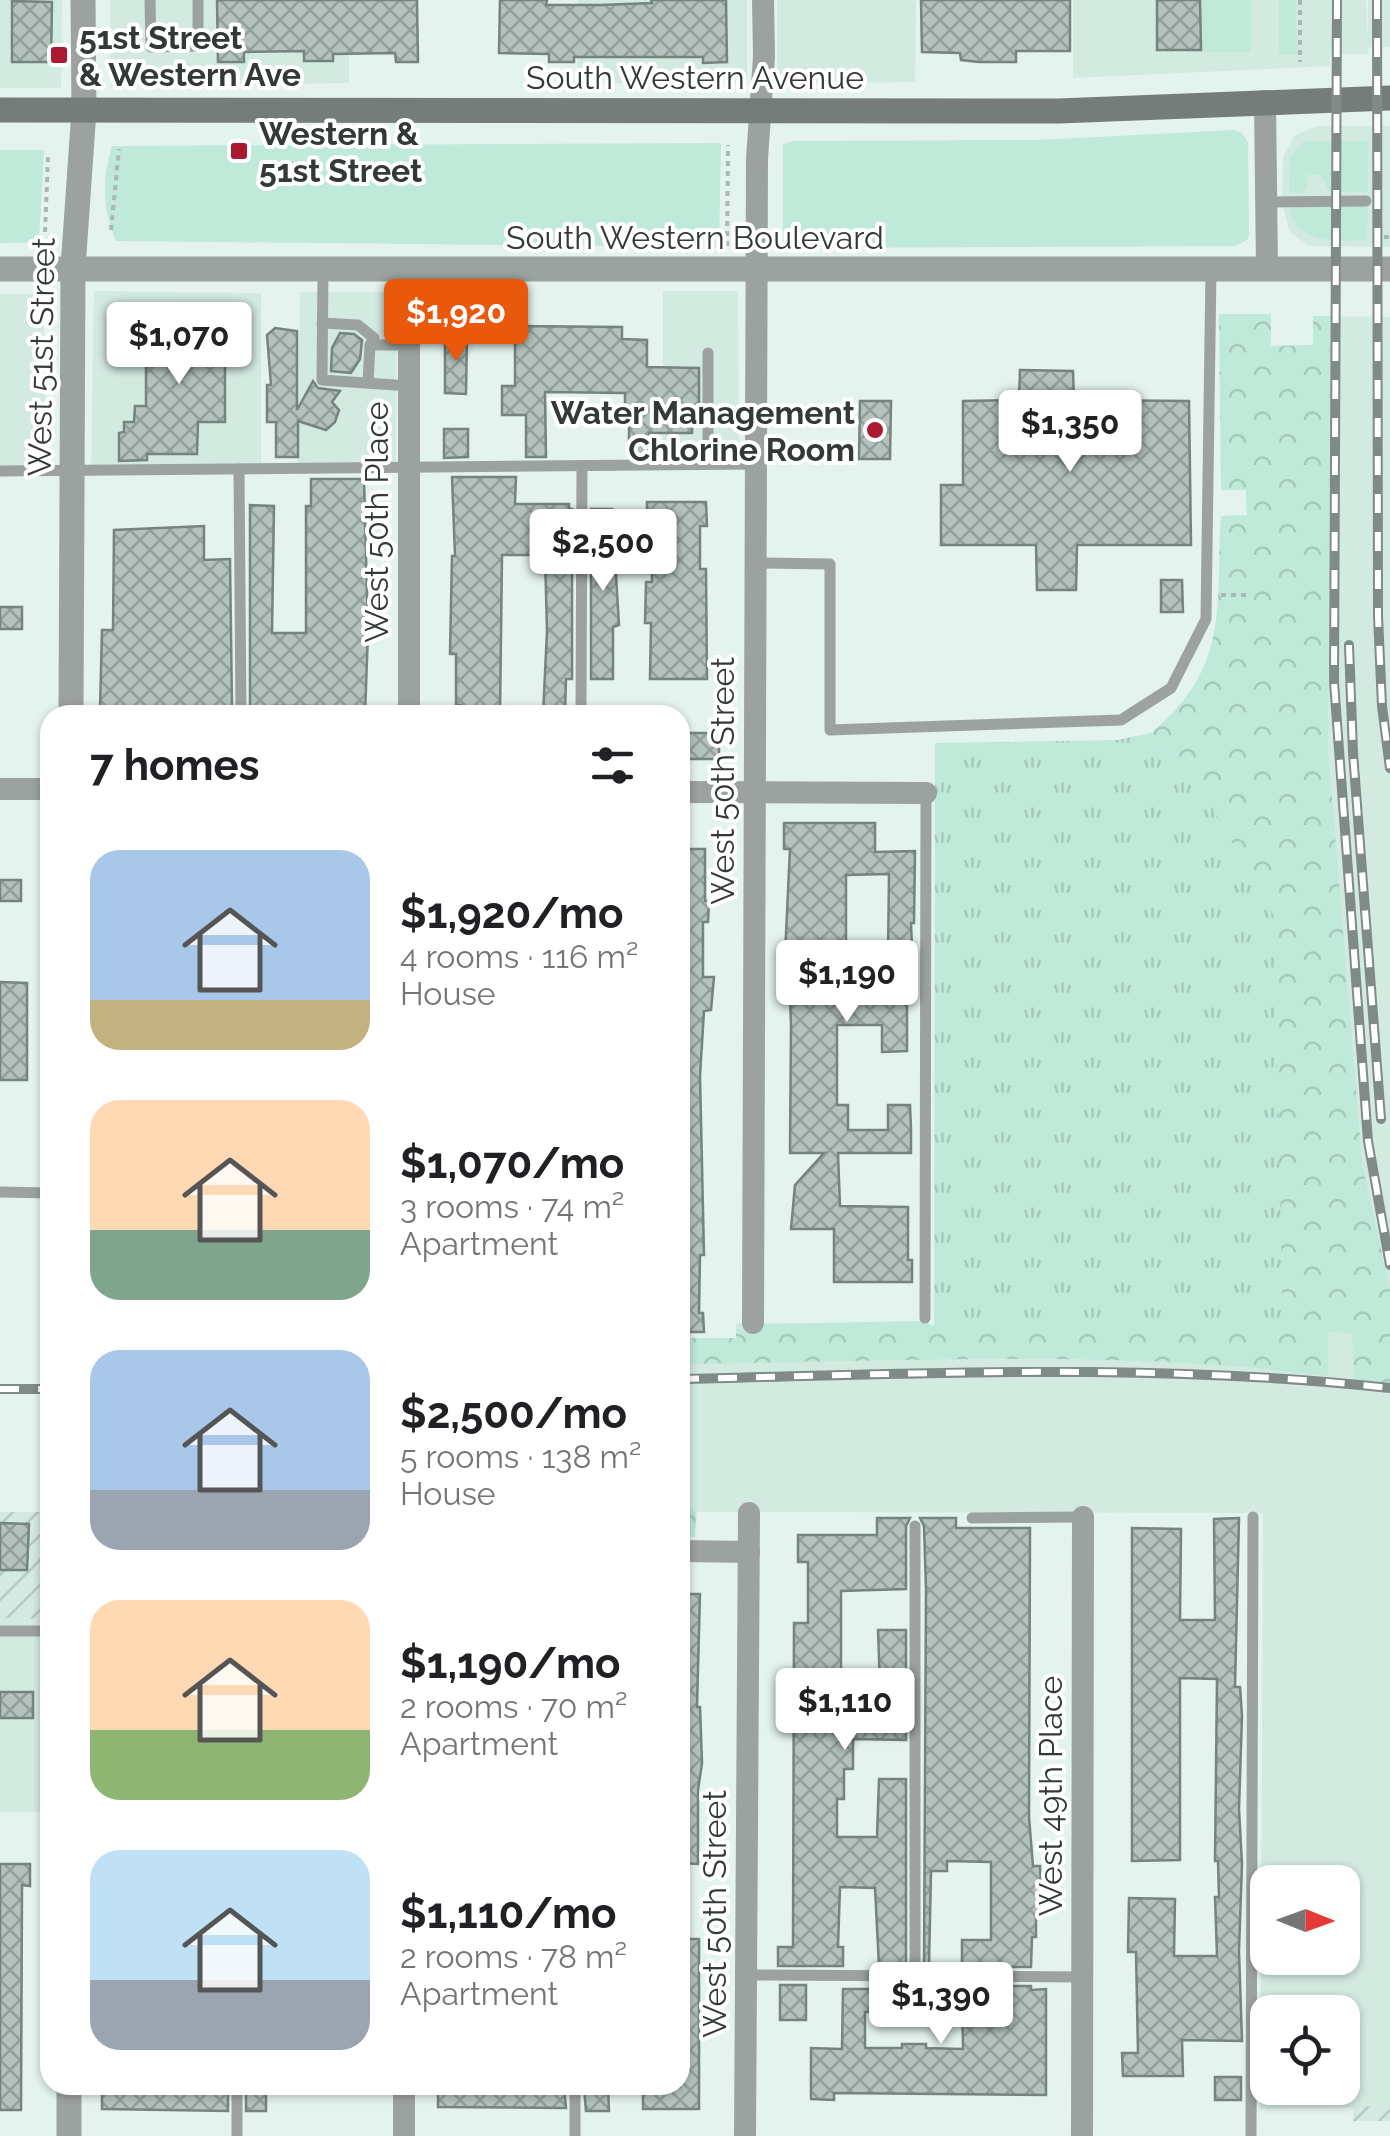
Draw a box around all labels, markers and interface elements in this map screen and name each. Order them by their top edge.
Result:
place label: 51st Street & Western Ave [79,19,301,93]
marker: 51st Street & Western Ave [48,44,70,66]
street label: South Western Avenue [526,59,864,96]
place label: Western & 51st Street [259,115,422,189]
marker: Western & 51st Street [228,140,250,162]
street label: South Western Boulevard [506,219,884,256]
street label: West 51st Street [20,237,62,477]
pin: $1,920 [375,279,537,364]
text: $1,920 [406,293,506,330]
pin: $1,070 [98,302,260,387]
text: $1,070 [129,316,229,353]
pin: $1,350 [989,390,1151,475]
place label: Water Management Chlorine Room [551,394,855,468]
street label: West 50th Place [358,401,395,643]
text: $1,350 [1021,404,1119,441]
marker: Water Management Chlorine Room [864,419,886,441]
pin: $2,500 [522,509,684,594]
text: $2,500 [552,523,654,560]
street label: West 50th Street [704,657,741,905]
icon: filters [585,738,640,793]
text: 7 homes [90,741,259,790]
text: $1,920/mo [400,889,623,938]
icon: home [170,890,290,1010]
text: 4 rooms · 116 m² [400,938,638,975]
pin: $1,190 [766,940,928,1025]
text: $1,190 [798,954,896,991]
text: House [400,975,496,1012]
text: $1,070/mo [400,1139,624,1188]
icon: home [170,1140,290,1260]
text: 3 rooms · 74 m² [400,1188,624,1225]
text: Apartment [400,1225,558,1262]
text: $2,500/mo [400,1389,627,1438]
icon: home [170,1390,290,1510]
text: 5 rooms · 138 m² [400,1438,641,1475]
text: House [400,1475,496,1512]
text: $1,190/mo [400,1639,620,1688]
icon: home [170,1640,290,1760]
pin: $1,110 [764,1668,926,1753]
street label: West 49th Place [1032,1676,1069,1916]
text: $1,110 [798,1682,892,1719]
text: 2 rooms · 70 m² [400,1688,627,1725]
text: Apartment [400,1725,558,1762]
street label: West 50th Street [696,1790,733,2038]
north arrow [1250,1865,1360,1975]
map controls [1250,1865,1360,2105]
text: $1,110/mo [400,1889,616,1938]
icon: home [170,1890,290,2010]
text: 2 rooms · 78 m² [400,1938,627,1975]
pin: $1,390 [860,1962,1022,2047]
text: Apartment [400,1975,558,2012]
text: $1,390 [891,1976,991,2013]
button: locate [1250,1995,1360,2105]

